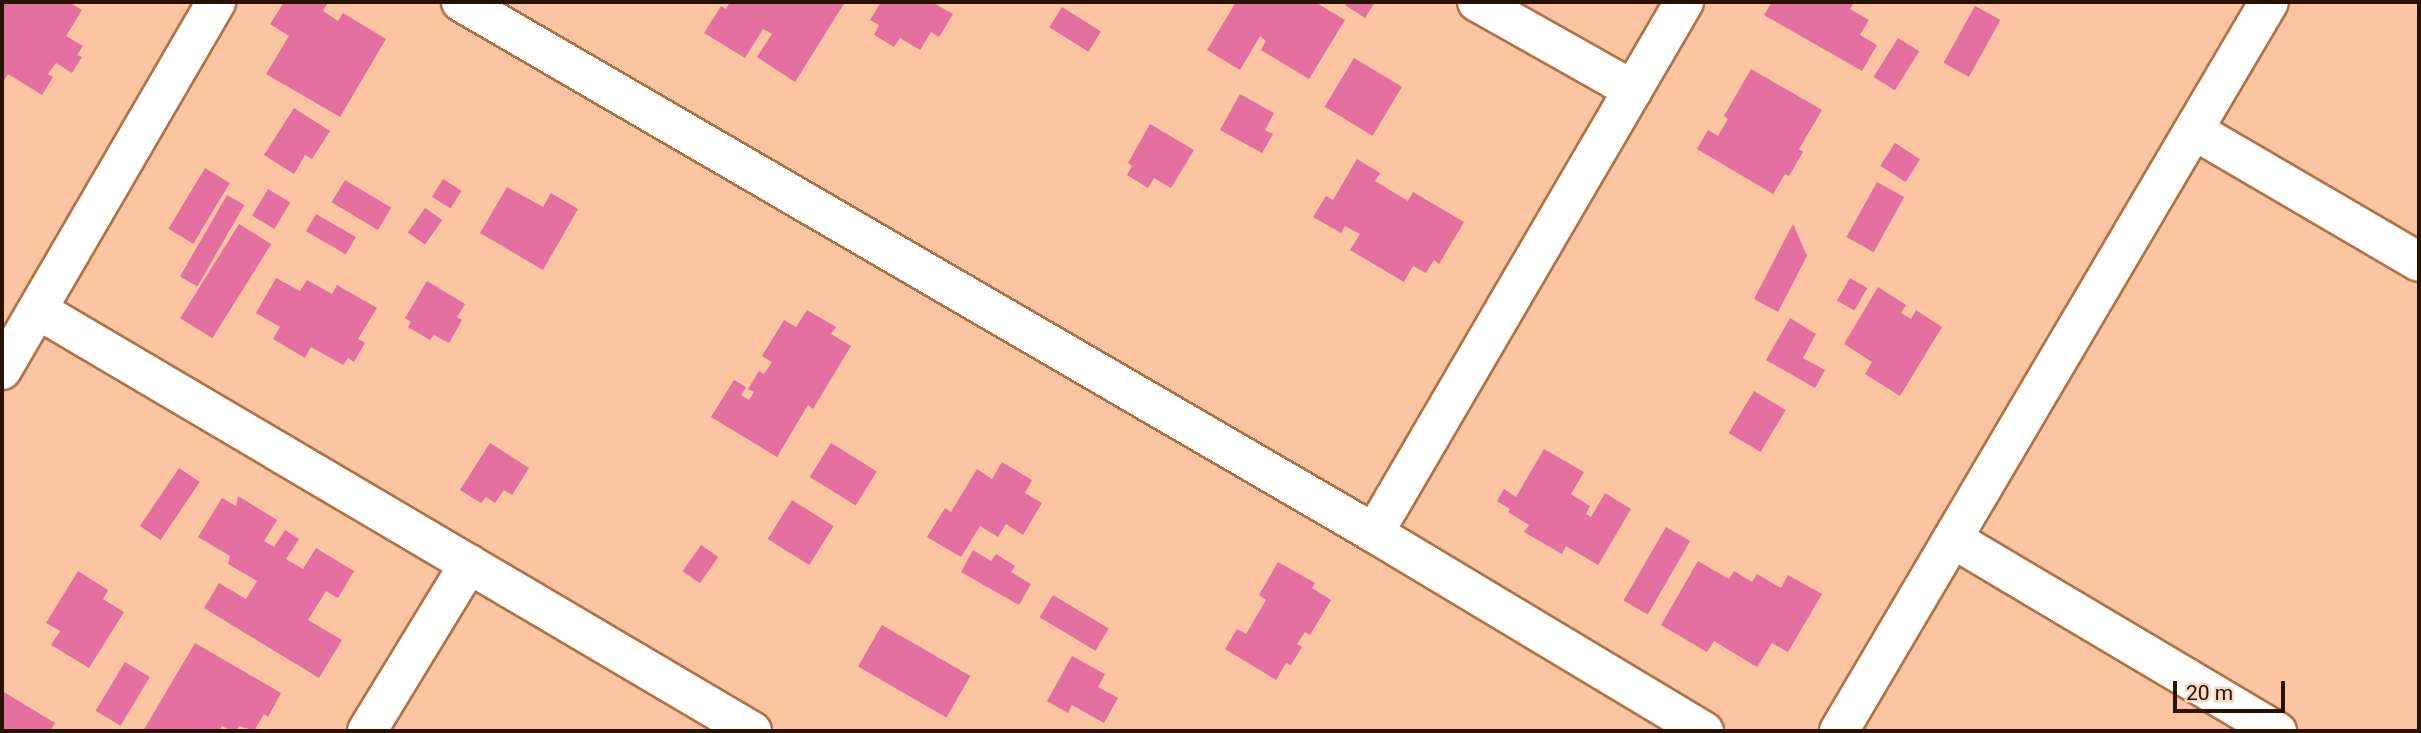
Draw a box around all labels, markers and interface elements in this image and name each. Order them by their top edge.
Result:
scale bar [2176,666,2288,710]
text: 20 m [2186,681,2233,705]

